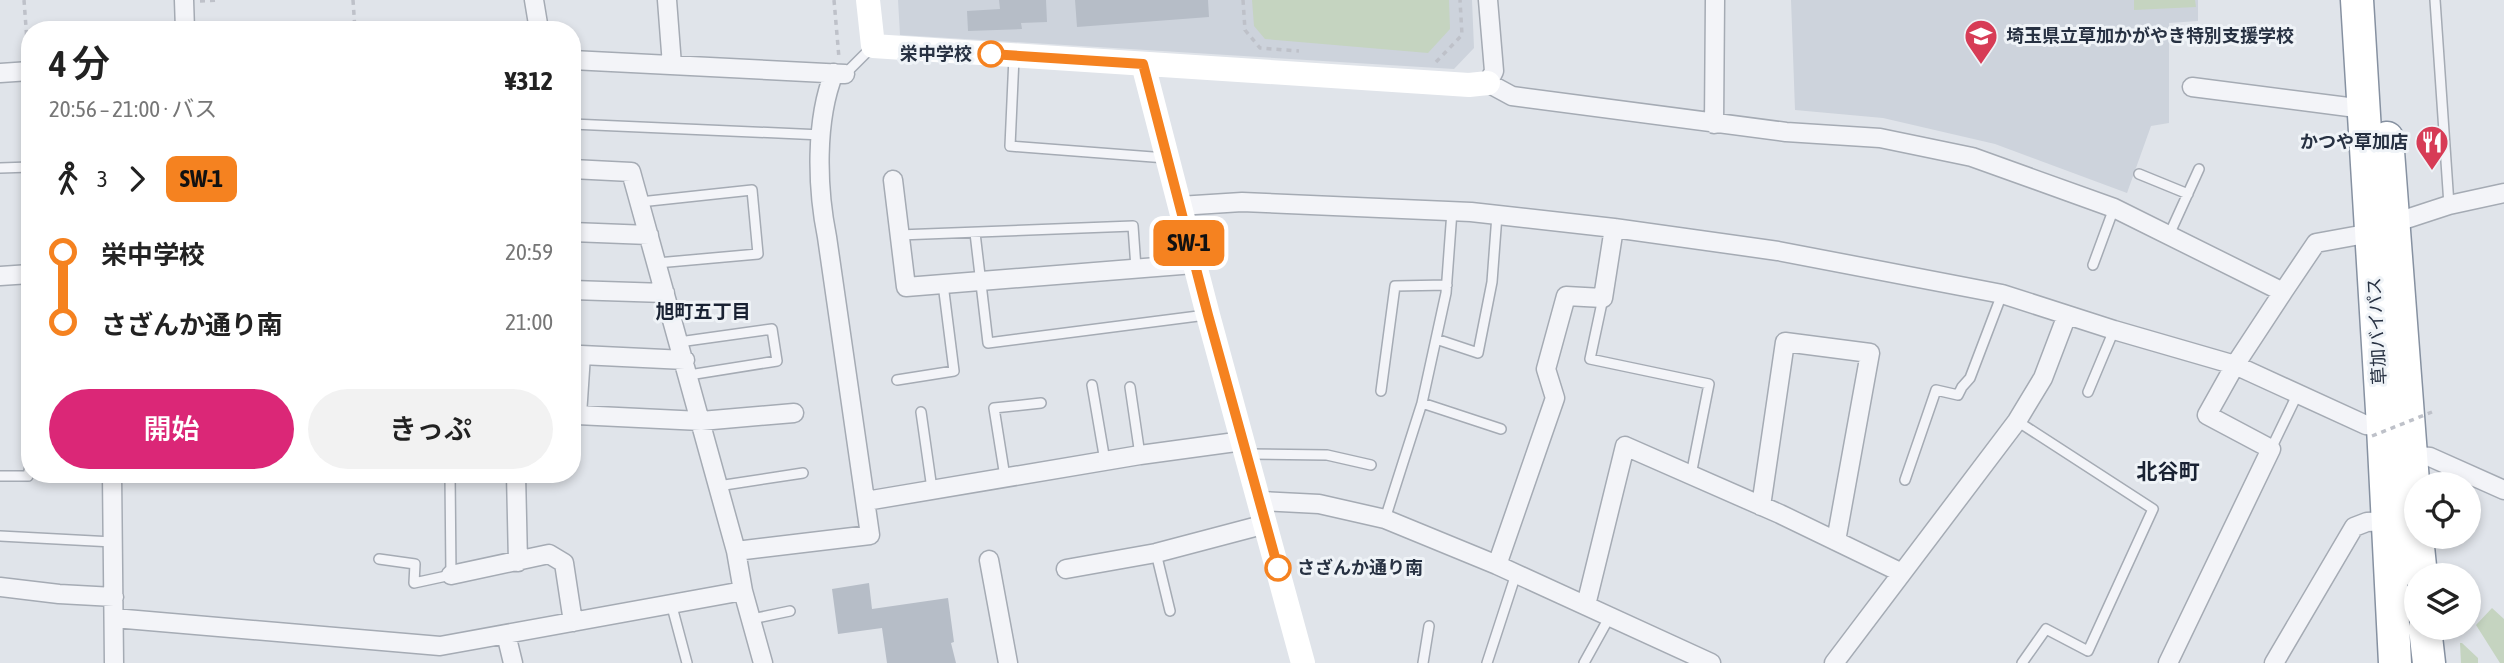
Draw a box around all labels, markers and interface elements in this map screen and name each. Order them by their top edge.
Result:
school or university icon: 埼玉県立草加かがやき特別支援学校 [1962,17,2000,66]
place label: 埼玉県立草加かがやき特別支援学校 [2006,25,2294,46]
marker: 栄中学校 [978,41,1004,67]
text: 4 分 [49,42,110,85]
place label: 栄中学校 [900,43,972,64]
text: ¥312 [505,66,553,96]
text: 20:56 – 21:00 · バス [49,96,217,122]
restaurant icon: かつや草加店 [2413,123,2451,172]
place label: かつや草加店 [2300,131,2408,152]
icon: walk [49,160,87,198]
icon: forward [118,160,156,198]
text: SW-1 [180,165,223,192]
text: 3 [97,166,108,192]
line badge: SW-1 [1140,220,1238,266]
text: SW-1 [1167,229,1211,256]
text: 20:59 [505,239,553,265]
text: 栄中学校 [101,240,205,270]
street label: 草加バイパス [2363,277,2390,385]
district label: 旭町五丁目 [655,300,751,322]
text: 21:00 [505,309,553,335]
text: さざんか通り南 [101,310,283,340]
button: 開始 [49,389,294,469]
button: きっぷ [308,389,553,469]
district label: 北谷町 [2137,459,2200,483]
map controls [2404,472,2481,640]
button: locate [2404,472,2481,549]
marker: さざんか通り南 [1265,555,1291,581]
place label: さざんか通り南 [1297,557,1423,578]
button: layers [2404,563,2481,640]

